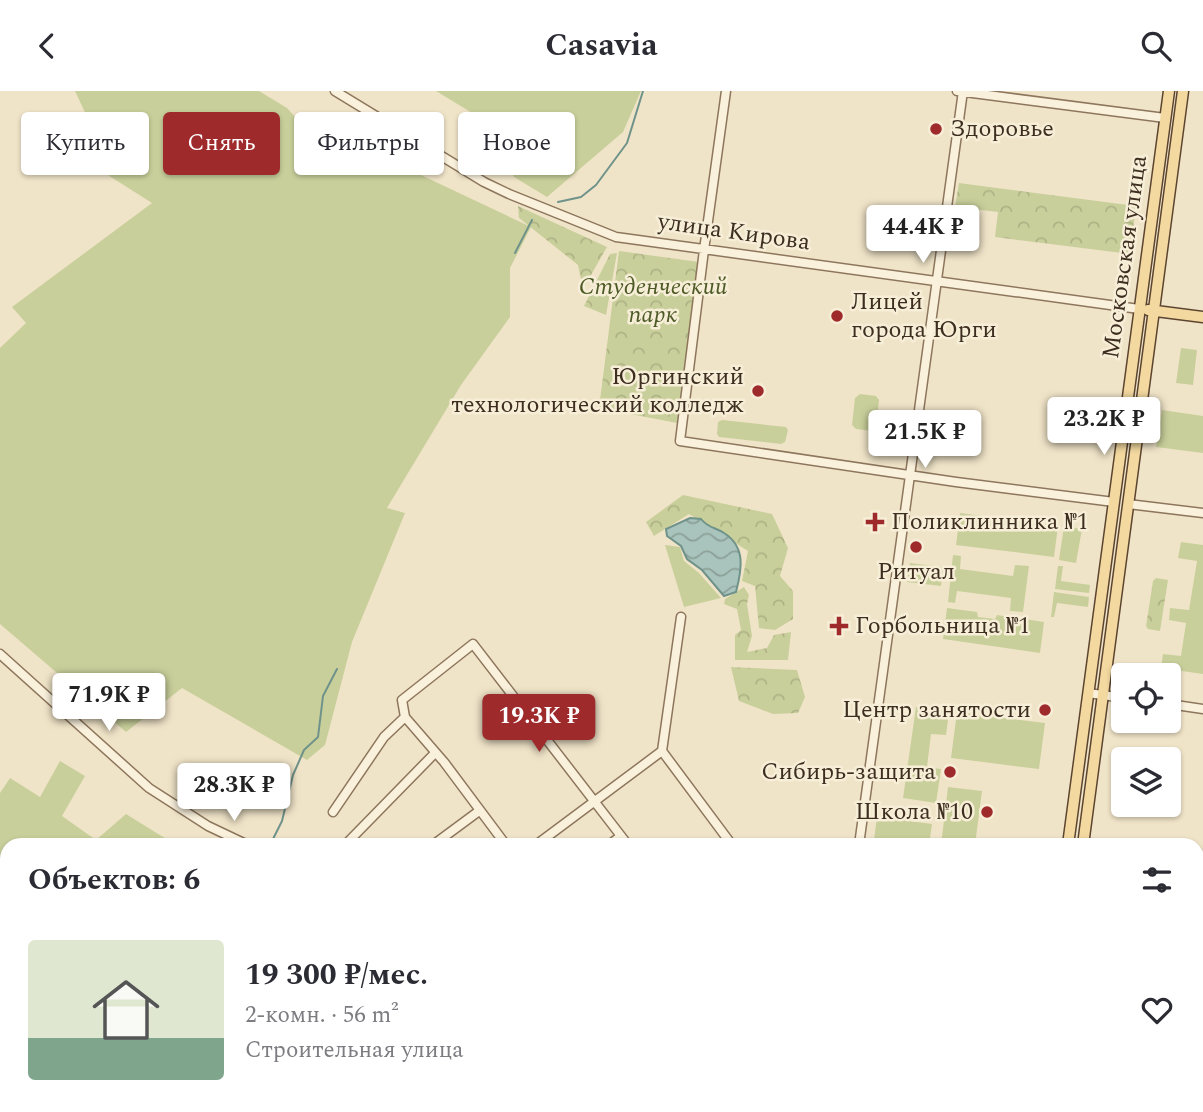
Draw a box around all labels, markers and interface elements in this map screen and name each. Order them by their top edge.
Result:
text: Casavia [545,21,658,70]
icon: back [28,27,66,65]
icon: search [1137,27,1175,65]
place label: Здоровье [950,111,1054,147]
chip: Купить [21,112,149,175]
chip: Снять [163,112,280,175]
chip: Фильтры [294,112,444,175]
chip: Новое [458,112,575,175]
marker: Здоровье [928,121,944,137]
street label: Московская улица [1093,153,1157,361]
street label: улица Кирова [654,203,813,261]
pin: 44.4K ₽ [858,205,988,265]
text: 44.4K ₽ [882,210,964,245]
park label: Студенческий парк [579,269,728,333]
place label: Лицей города Юрги [851,284,997,348]
marker: Лицей города Юрги [829,308,845,324]
place label: Юргинский технологический колледж [451,359,744,423]
marker: Юргинский технологический колледж [750,383,766,399]
pin: 23.2K ₽ [1039,397,1169,457]
text: 23.2K ₽ [1063,402,1145,437]
pin: 21.5K ₽ [860,411,990,470]
text: 21.5K ₽ [884,415,966,450]
place label: Поликлинника №1 [891,504,1088,540]
marker: Поликлинника №1 [865,512,885,532]
marker: Ритуал [908,539,924,555]
place label: Ритуал [877,554,955,590]
place label: Горбольница №1 [855,608,1030,644]
marker: Горбольница №1 [829,616,849,636]
map controls [1111,663,1181,817]
button: locate [1111,663,1181,733]
pin: 71.9K ₽ [44,673,174,733]
text: 71.9K ₽ [68,678,150,713]
place label: Центр занятости [842,692,1031,728]
pin: 19.3K ₽ [474,695,604,754]
text: 19.3K ₽ [498,699,580,734]
marker: Центр занятости [1037,702,1053,718]
button: layers [1111,747,1181,817]
place label: Сибирь-защита [761,754,936,790]
pin: 28.3K ₽ [169,763,299,823]
marker: Сибирь-защита [942,764,958,780]
text: 28.3K ₽ [193,768,275,803]
place label: Школа №10 [855,794,973,830]
marker: Школа №10 [979,804,995,820]
text: Объектов: 6 [28,857,200,903]
icon: filters [1138,861,1176,899]
text: 19 300 ₽/мес. [245,952,428,998]
icon: home [84,968,168,1052]
icon: heart [1138,991,1176,1029]
text: 2-комн. · 56 m² [245,998,399,1033]
text: Строительная улица [245,1033,463,1068]

